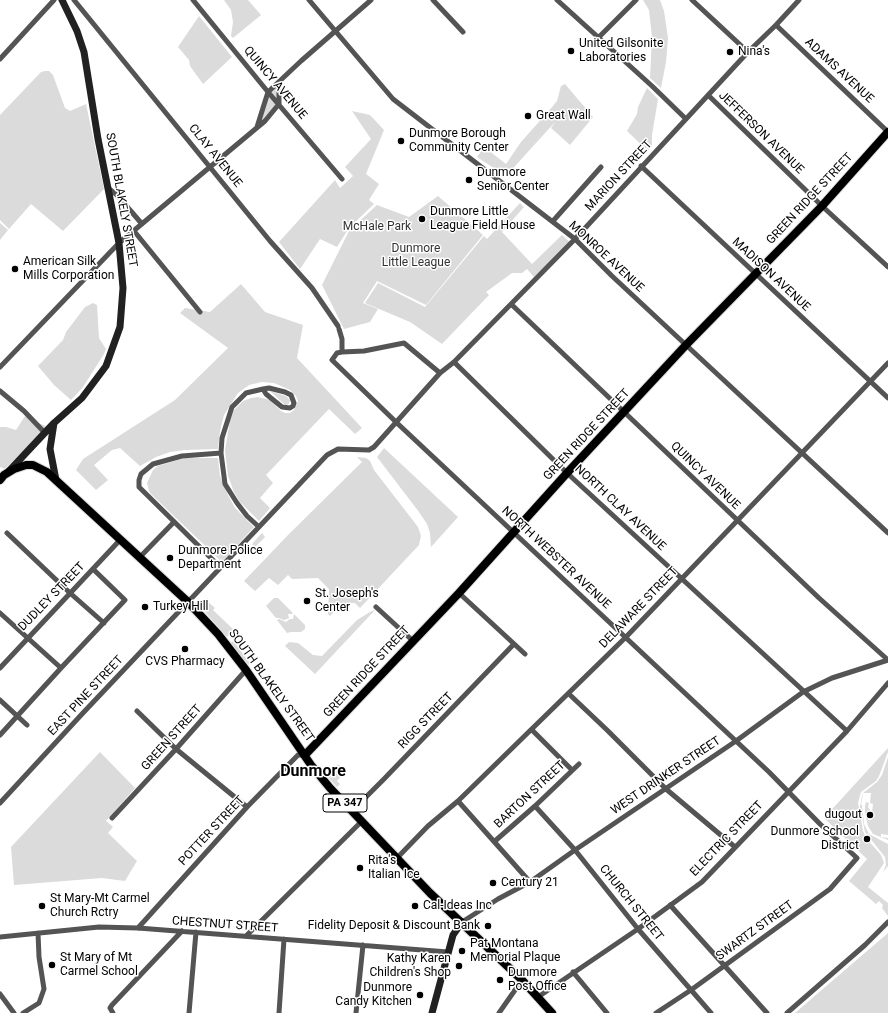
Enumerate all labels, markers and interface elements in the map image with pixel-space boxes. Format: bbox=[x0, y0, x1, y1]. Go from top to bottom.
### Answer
street label: ADAMS AVENUE bbox=[802, 35, 876, 107]
place label: United Gilsonite Laboratories bbox=[579, 37, 663, 65]
street label: QUINCY AVENUE bbox=[240, 44, 310, 122]
place label: Nina's bbox=[738, 45, 770, 59]
marker: United Gilsonite Laboratories bbox=[566, 46, 576, 56]
marker: Nina's bbox=[725, 47, 735, 57]
street label: JEFFERSON AVENUE bbox=[715, 89, 807, 177]
place label: Great Wall bbox=[536, 109, 591, 123]
marker: Great Wall bbox=[523, 111, 533, 121]
street label: CLAY AVENUE bbox=[185, 122, 245, 190]
place label: Dunmore Borough Community Center bbox=[409, 127, 509, 155]
street label: SOUTH BLAKELY STREET bbox=[102, 132, 140, 268]
marker: Dunmore Borough Community Center bbox=[396, 136, 406, 146]
street label: MARION STREET bbox=[583, 138, 655, 214]
street label: GREEN RIDGE STREET bbox=[764, 150, 856, 248]
place label: Dunmore Senior Center bbox=[477, 166, 549, 194]
marker: Dunmore Senior Center bbox=[464, 175, 474, 185]
place label: Dunmore Little League Field House bbox=[430, 205, 535, 233]
marker: Dunmore Little League Field House bbox=[417, 214, 427, 224]
street label: MONROE AVENUE bbox=[565, 218, 647, 296]
park label: McHale Park bbox=[343, 220, 411, 234]
street label: MADISON AVENUE bbox=[729, 235, 813, 315]
park label: Dunmore Little League bbox=[382, 242, 450, 270]
place label: American Silk Mills Corporation bbox=[23, 255, 114, 283]
marker: American Silk Mills Corporation bbox=[10, 264, 20, 274]
street label: GREEN RIDGE STREET bbox=[541, 386, 633, 484]
street label: QUINCY AVENUE bbox=[667, 439, 743, 513]
street label: NORTH CLAY AVENUE bbox=[571, 462, 669, 554]
street label: NORTH WEBSTER AVENUE bbox=[499, 504, 613, 612]
place label: Dunmore Police Department bbox=[178, 544, 263, 572]
marker: Dunmore Police Department bbox=[165, 553, 175, 563]
street label: DUDLEY STREET bbox=[16, 560, 88, 634]
street label: DELAWARE STREET bbox=[597, 565, 681, 651]
place label: St. Joseph's Center bbox=[315, 587, 379, 615]
marker: St. Joseph's Center bbox=[302, 596, 312, 606]
place label: Turkey Hill bbox=[153, 600, 209, 614]
marker: Turkey Hill bbox=[140, 602, 150, 612]
street label: GREEN RIDGE STREET bbox=[321, 623, 413, 721]
street label: SOUTH BLAKELY STREET bbox=[225, 627, 317, 745]
marker: CVS Pharmacy bbox=[180, 644, 190, 654]
street label: EAST PINE STREET bbox=[45, 653, 127, 739]
place label: CVS Pharmacy bbox=[145, 655, 225, 669]
street label: RIGG STREET bbox=[396, 690, 456, 752]
street label: GREEN STREET bbox=[139, 702, 205, 774]
street label: WEST DRINKER STREET bbox=[608, 734, 724, 818]
street label: BARTON STREET bbox=[492, 758, 568, 832]
district label: Dunmore bbox=[280, 762, 346, 782]
street label: POTTER STREET bbox=[176, 793, 248, 869]
road number: PA 347 bbox=[323, 794, 367, 812]
street label: ELECTRIC STREET bbox=[687, 798, 767, 880]
place label: dugout bbox=[824, 808, 862, 822]
marker: dugout bbox=[865, 810, 875, 820]
place label: Dunmore School District bbox=[771, 825, 859, 853]
marker: Dunmore School District bbox=[862, 834, 872, 844]
place label: Rita's Italian Ice bbox=[368, 854, 420, 882]
street label: CHURCH STREET bbox=[596, 862, 666, 944]
marker: Rita's Italian Ice bbox=[355, 863, 365, 873]
place label: Century 21 bbox=[501, 876, 559, 890]
marker: Century 21 bbox=[488, 878, 498, 888]
place label: St Mary-Mt Carmel Church Rctry bbox=[50, 892, 150, 920]
street label: SWARTZ STREET bbox=[713, 898, 797, 964]
place label: Cal-Ideas Inc bbox=[423, 899, 492, 913]
marker: St Mary-Mt Carmel Church Rctry bbox=[37, 901, 47, 911]
marker: Cal-Ideas Inc bbox=[410, 901, 420, 911]
street label: CHESTNUT STREET bbox=[171, 914, 279, 936]
place label: Fidelity Deposit & Discount Bank bbox=[308, 919, 480, 933]
marker: Fidelity Deposit & Discount Bank bbox=[483, 921, 493, 931]
place label: Pat Montana Memorial Plaque bbox=[470, 937, 560, 965]
marker: Pat Montana Memorial Plaque bbox=[457, 946, 467, 956]
place label: St Mary of Mt Carmel School bbox=[60, 951, 138, 979]
place label: Kathy Karen Children's Shop bbox=[370, 952, 451, 980]
marker: St Mary of Mt Carmel School bbox=[47, 960, 57, 970]
marker: Kathy Karen Children's Shop bbox=[454, 961, 464, 971]
place label: Dunmore Post Office bbox=[508, 966, 567, 994]
marker: Dunmore Post Office bbox=[495, 975, 505, 985]
place label: Dunmore Candy Kitchen bbox=[335, 981, 412, 1009]
marker: Dunmore Candy Kitchen bbox=[415, 990, 425, 1000]

